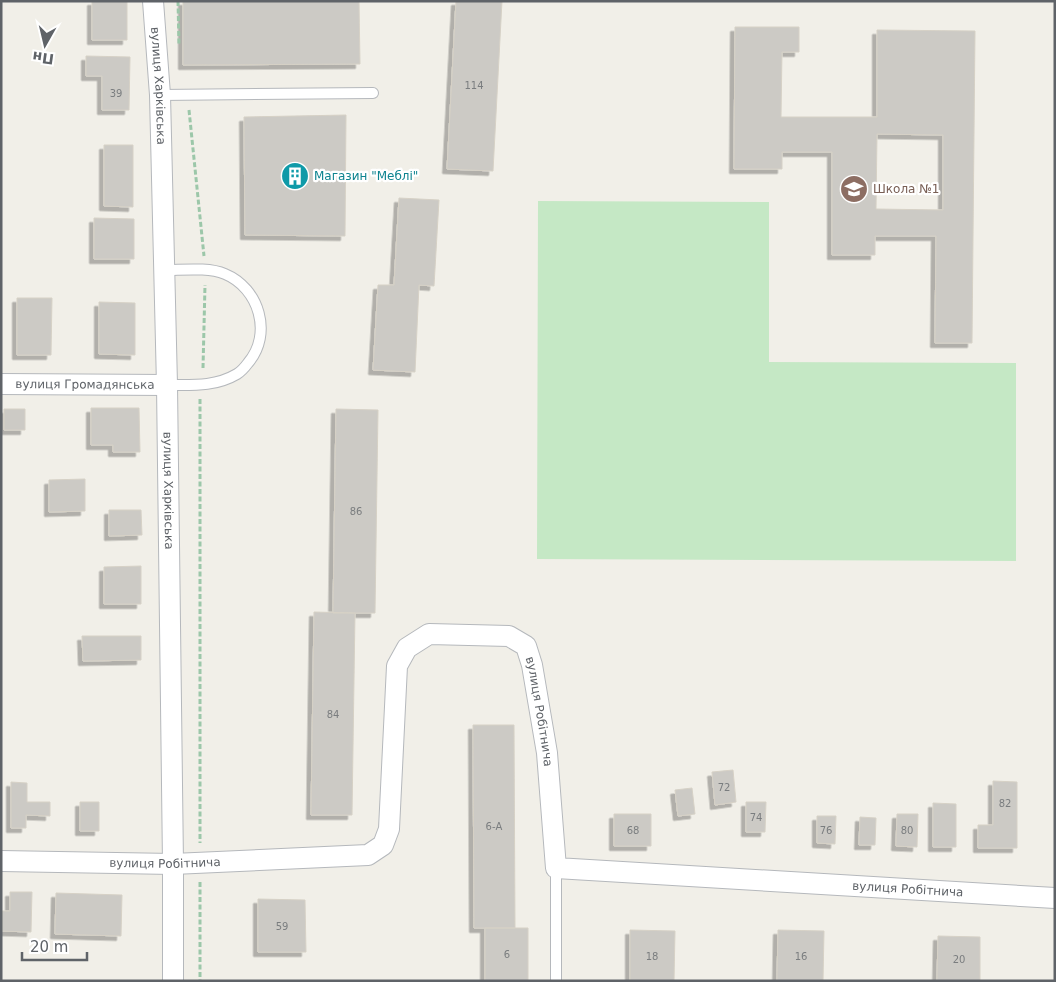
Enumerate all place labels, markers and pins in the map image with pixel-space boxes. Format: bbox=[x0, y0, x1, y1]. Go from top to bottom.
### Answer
building icon: Магазин "Меблі" bbox=[280, 161, 310, 191]
place label: Магазин "Меблі" bbox=[314, 169, 418, 183]
school or university icon: Школа №1 bbox=[839, 174, 869, 204]
place label: Школа №1 bbox=[873, 182, 939, 196]

